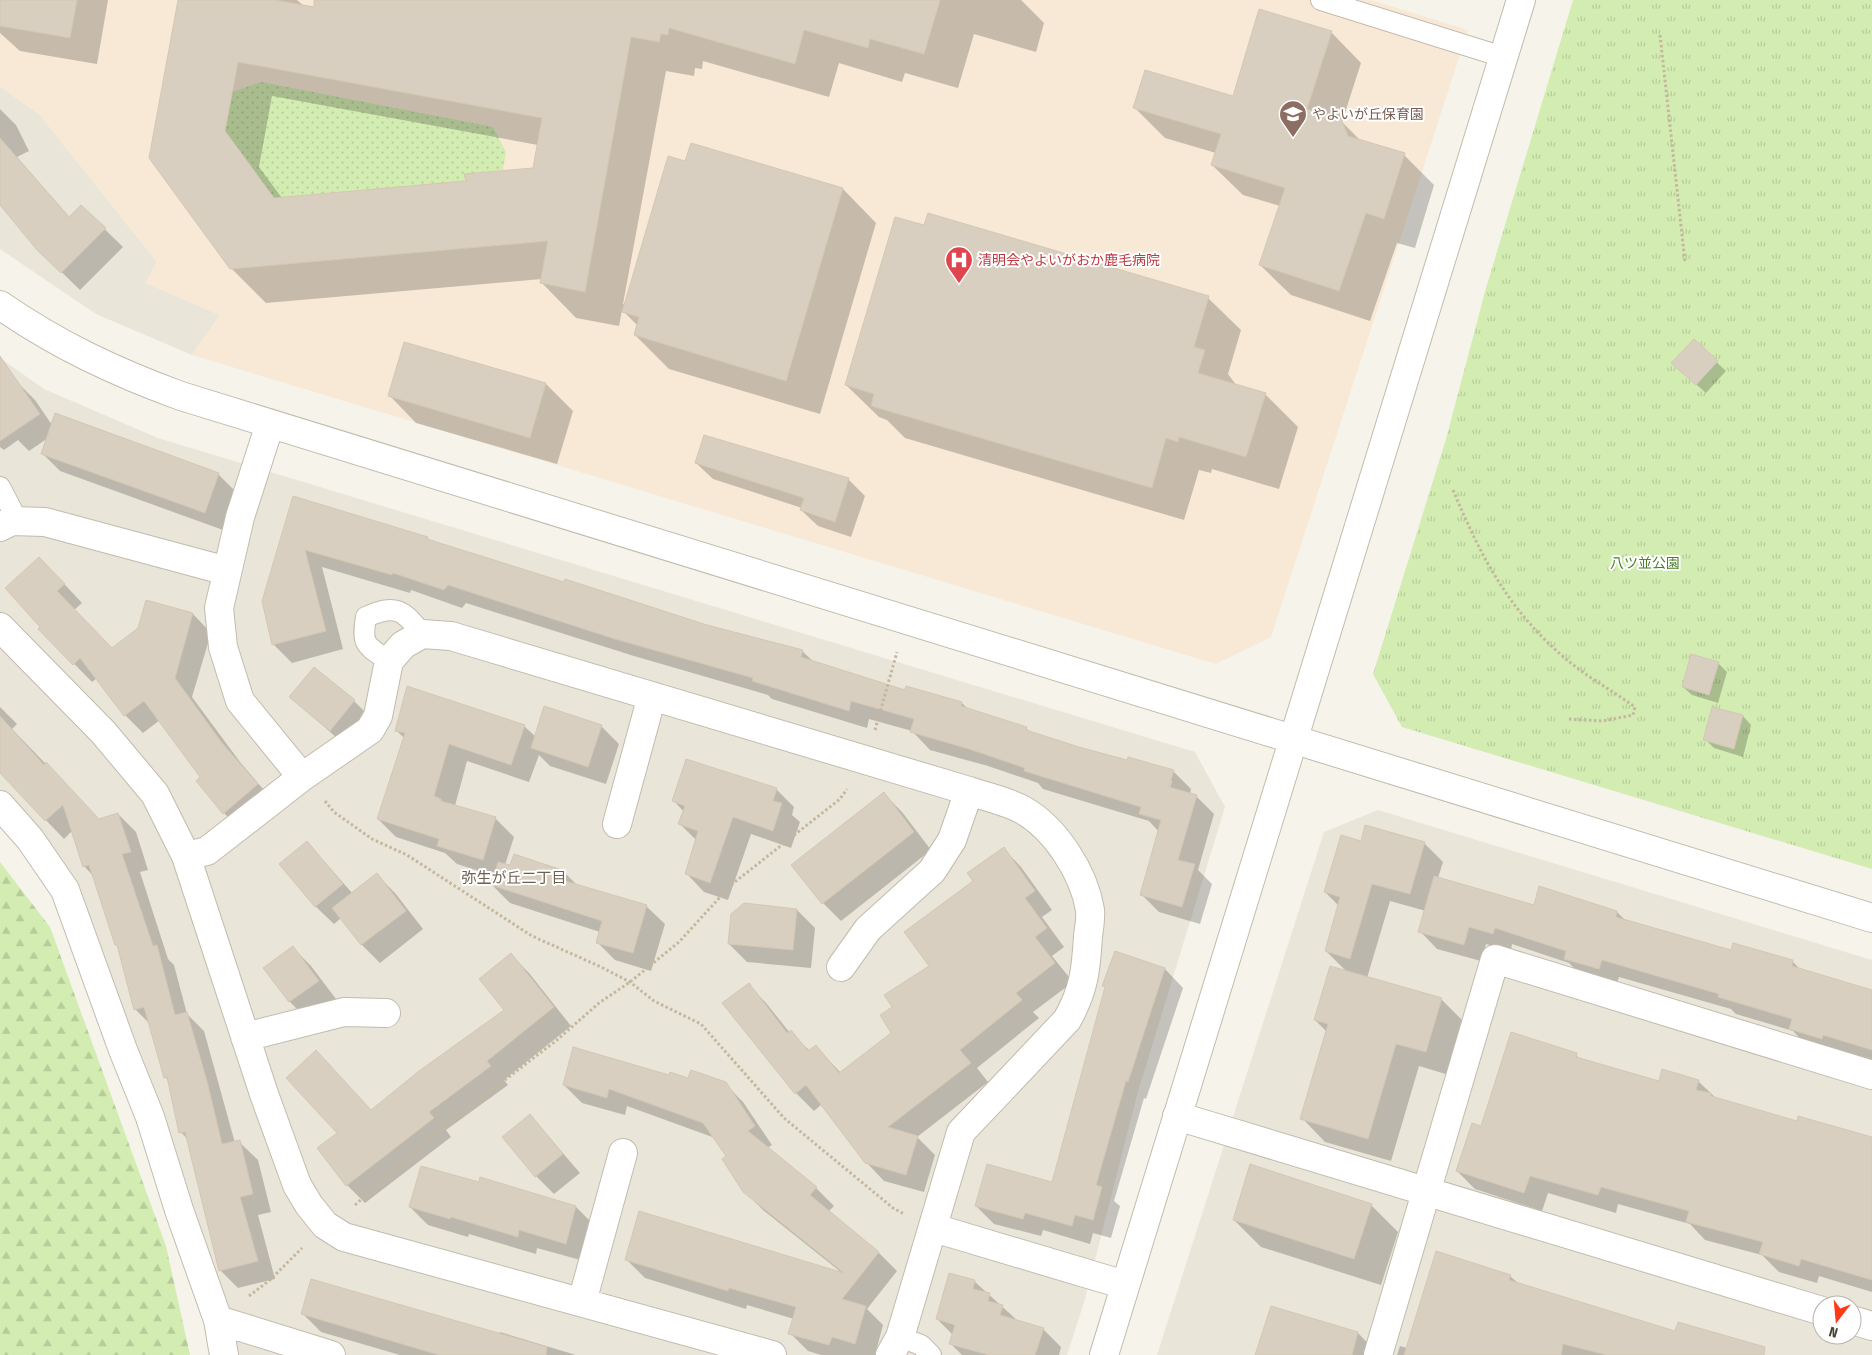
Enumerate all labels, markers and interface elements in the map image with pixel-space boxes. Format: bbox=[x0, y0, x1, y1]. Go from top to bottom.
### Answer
school or university icon: やよいが丘保育園 bbox=[1278, 99, 1308, 138]
place label: やよいが丘保育園 bbox=[1312, 106, 1424, 123]
hospital icon: 清明会やよいがおか鹿毛病院 bbox=[944, 245, 974, 284]
place label: 清明会やよいがおか鹿毛病院 bbox=[978, 252, 1160, 269]
park label: 八ツ並公園 bbox=[1610, 555, 1680, 572]
district label: 弥生が丘二丁目 bbox=[461, 869, 567, 887]
north arrow bbox=[1812, 1295, 1862, 1345]
text: N bbox=[1827, 1323, 1840, 1341]

